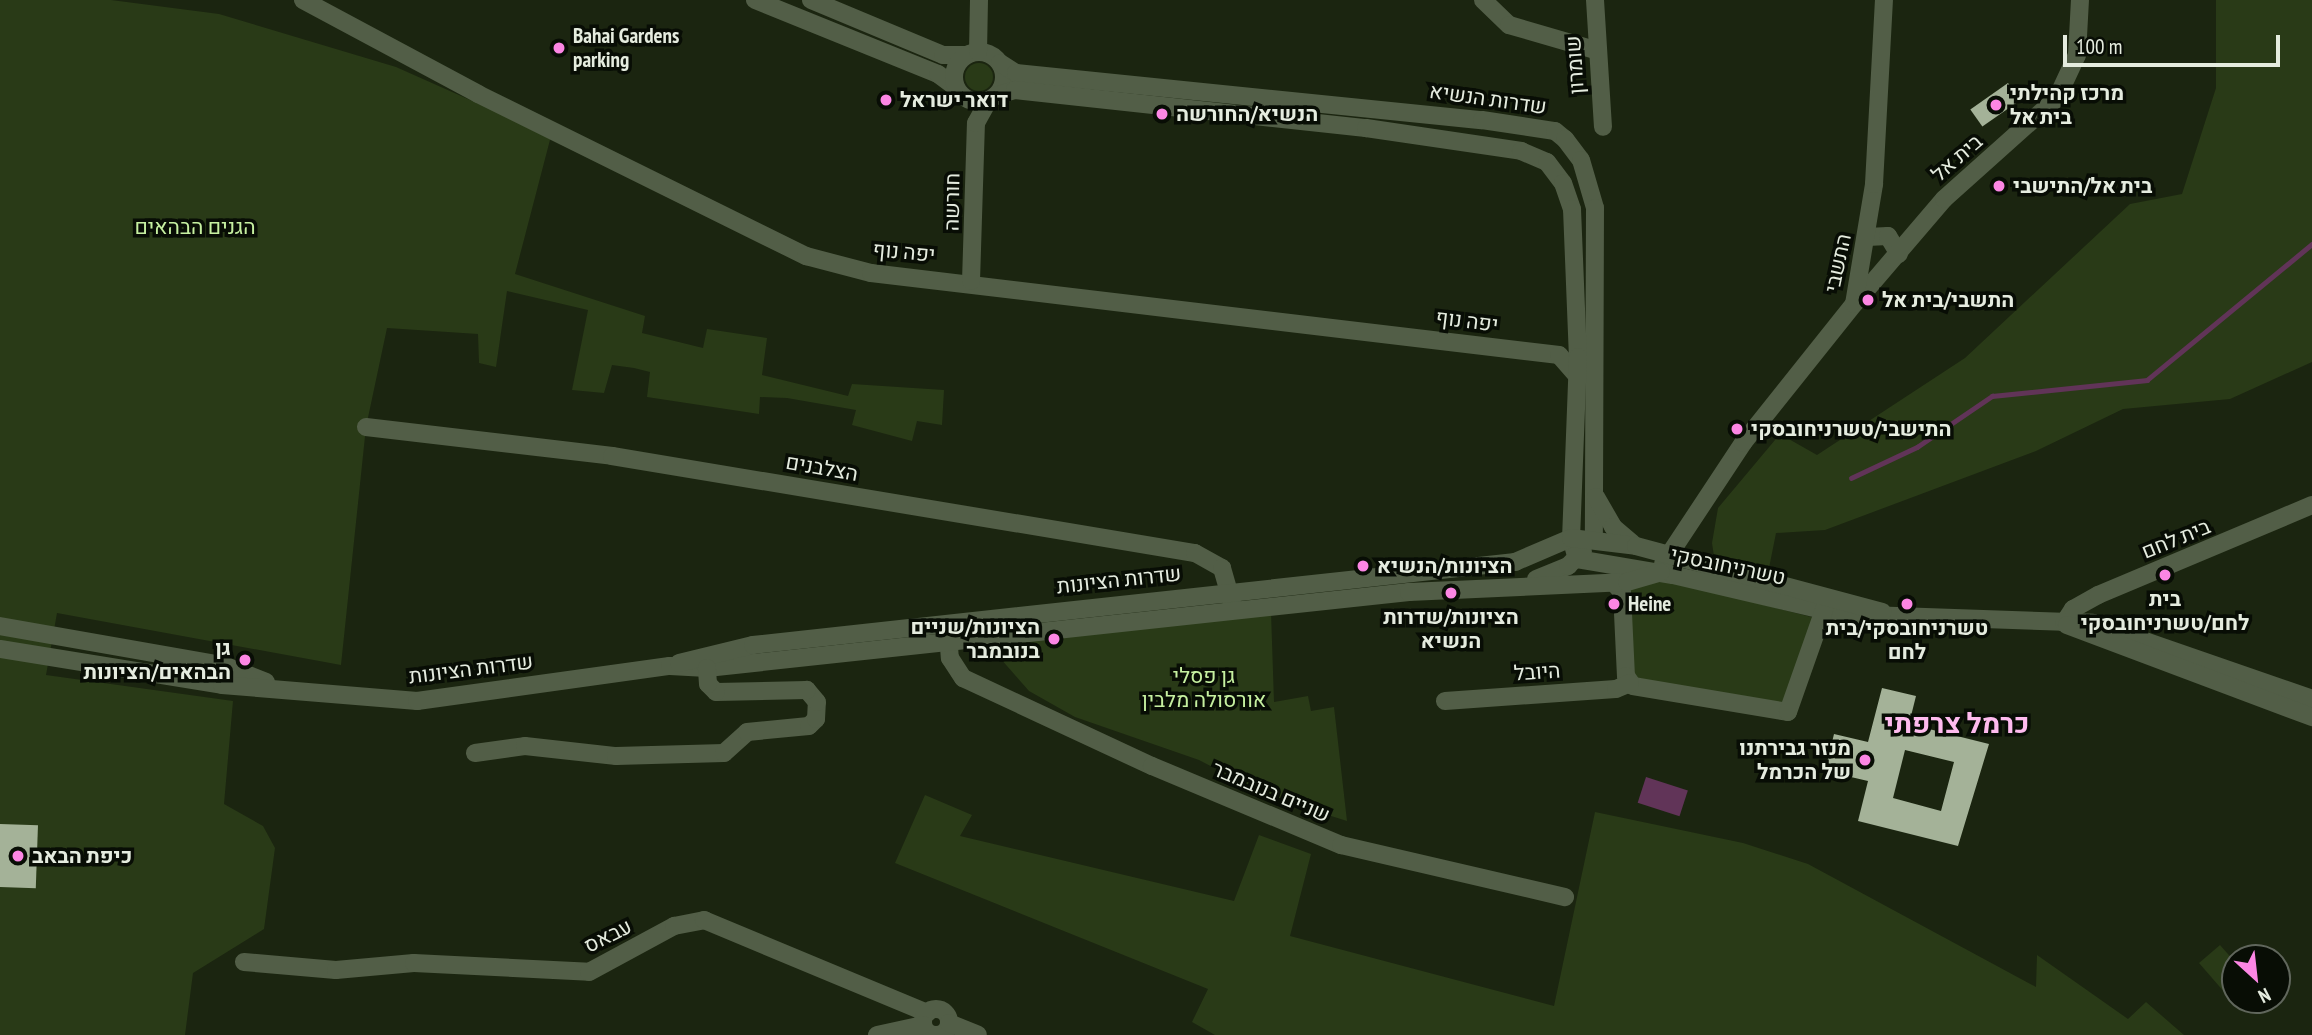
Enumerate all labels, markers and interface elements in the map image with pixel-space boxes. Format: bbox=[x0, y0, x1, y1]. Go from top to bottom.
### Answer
scale bar bbox=[2067, 21, 2284, 65]
place label: Bahai Gardens parking bbox=[573, 23, 680, 73]
text: 100 m bbox=[2076, 33, 2122, 60]
street label: שומרון bbox=[1560, 35, 1590, 95]
marker: Bahai Gardens parking bbox=[551, 40, 567, 56]
street label: שדרות הנשיא bbox=[1428, 78, 1548, 120]
place label: מרכז קהילתי בית אל bbox=[2010, 80, 2124, 130]
place label: דואר ישראל bbox=[900, 87, 1008, 113]
marker: דואר ישראל bbox=[878, 92, 894, 108]
marker: מרכז קהילתי בית אל bbox=[1988, 97, 2004, 113]
place label: הנשיא/החורשה bbox=[1176, 101, 1318, 127]
marker: הנשיא/החורשה bbox=[1154, 106, 1170, 122]
street label: בית אל bbox=[1926, 129, 1988, 187]
street label: חורשה bbox=[939, 173, 965, 231]
place label: בית אל/התישבי bbox=[2013, 173, 2152, 199]
marker: בית אל/התישבי bbox=[1991, 178, 2007, 194]
park label: הגנים הבהאים bbox=[134, 214, 256, 240]
street label: התשבי bbox=[1819, 231, 1857, 295]
street label: יפה נוף bbox=[872, 237, 936, 267]
place label: התשבי/בית אל bbox=[1882, 287, 2014, 313]
marker: התשבי/בית אל bbox=[1860, 292, 1876, 308]
street label: יפה נוף bbox=[1434, 305, 1500, 337]
place label: התישבי/טשרניחובסקי bbox=[1751, 416, 1952, 442]
marker: התישבי/טשרניחובסקי bbox=[1729, 421, 1745, 437]
street label: הצלבנים bbox=[784, 449, 860, 487]
street label: בית לחם bbox=[2138, 514, 2214, 564]
street label: טשרניחובסקי bbox=[1668, 542, 1788, 590]
place label: הציונות/הנשיא bbox=[1377, 553, 1513, 579]
marker: הציונות/הנשיא bbox=[1355, 558, 1371, 574]
street label: שדרות הציונות bbox=[1056, 561, 1182, 599]
marker: בית לחם/טשרניחובסקי bbox=[2157, 567, 2173, 583]
marker: הציונות/שדרות הנשיא bbox=[1443, 585, 1459, 601]
place label: בית לחם/טשרניחובסקי bbox=[2081, 586, 2249, 636]
place label: Heine bbox=[1628, 591, 1671, 617]
marker: Heine bbox=[1606, 596, 1622, 612]
marker: טשרניחובסקי/בית לחם bbox=[1899, 596, 1915, 612]
place label: הציונות/שדרות הנשיא bbox=[1383, 604, 1519, 654]
place label: הציונות/שניים בנובמבר bbox=[911, 614, 1040, 664]
place label: טשרניחובסקי/בית לחם bbox=[1826, 615, 1988, 665]
marker: הציונות/שניים בנובמבר bbox=[1046, 631, 1062, 647]
place label: גן הבהאים/הציונות bbox=[84, 635, 231, 685]
street label: שדרות הציונות bbox=[407, 649, 535, 689]
marker: גן הבהאים/הציונות bbox=[237, 652, 253, 668]
street label: היובל bbox=[1513, 658, 1561, 686]
park label: גן פסלי אורסולה מלבין bbox=[1142, 663, 1266, 713]
district label: כרמל צרפתי bbox=[1884, 706, 2030, 740]
place label: מנזר גבירתנו של הכרמל bbox=[1739, 735, 1851, 785]
marker: מנזר גבירתנו של הכרמל bbox=[1857, 752, 1873, 768]
street label: שניים בנובמבר bbox=[1208, 756, 1334, 828]
place label: כיפת הבאב bbox=[32, 843, 132, 869]
marker: כיפת הבאב bbox=[10, 848, 26, 864]
street label: עבאס bbox=[580, 914, 636, 958]
north arrow bbox=[2221, 944, 2291, 1014]
text: N bbox=[2255, 983, 2275, 1009]

